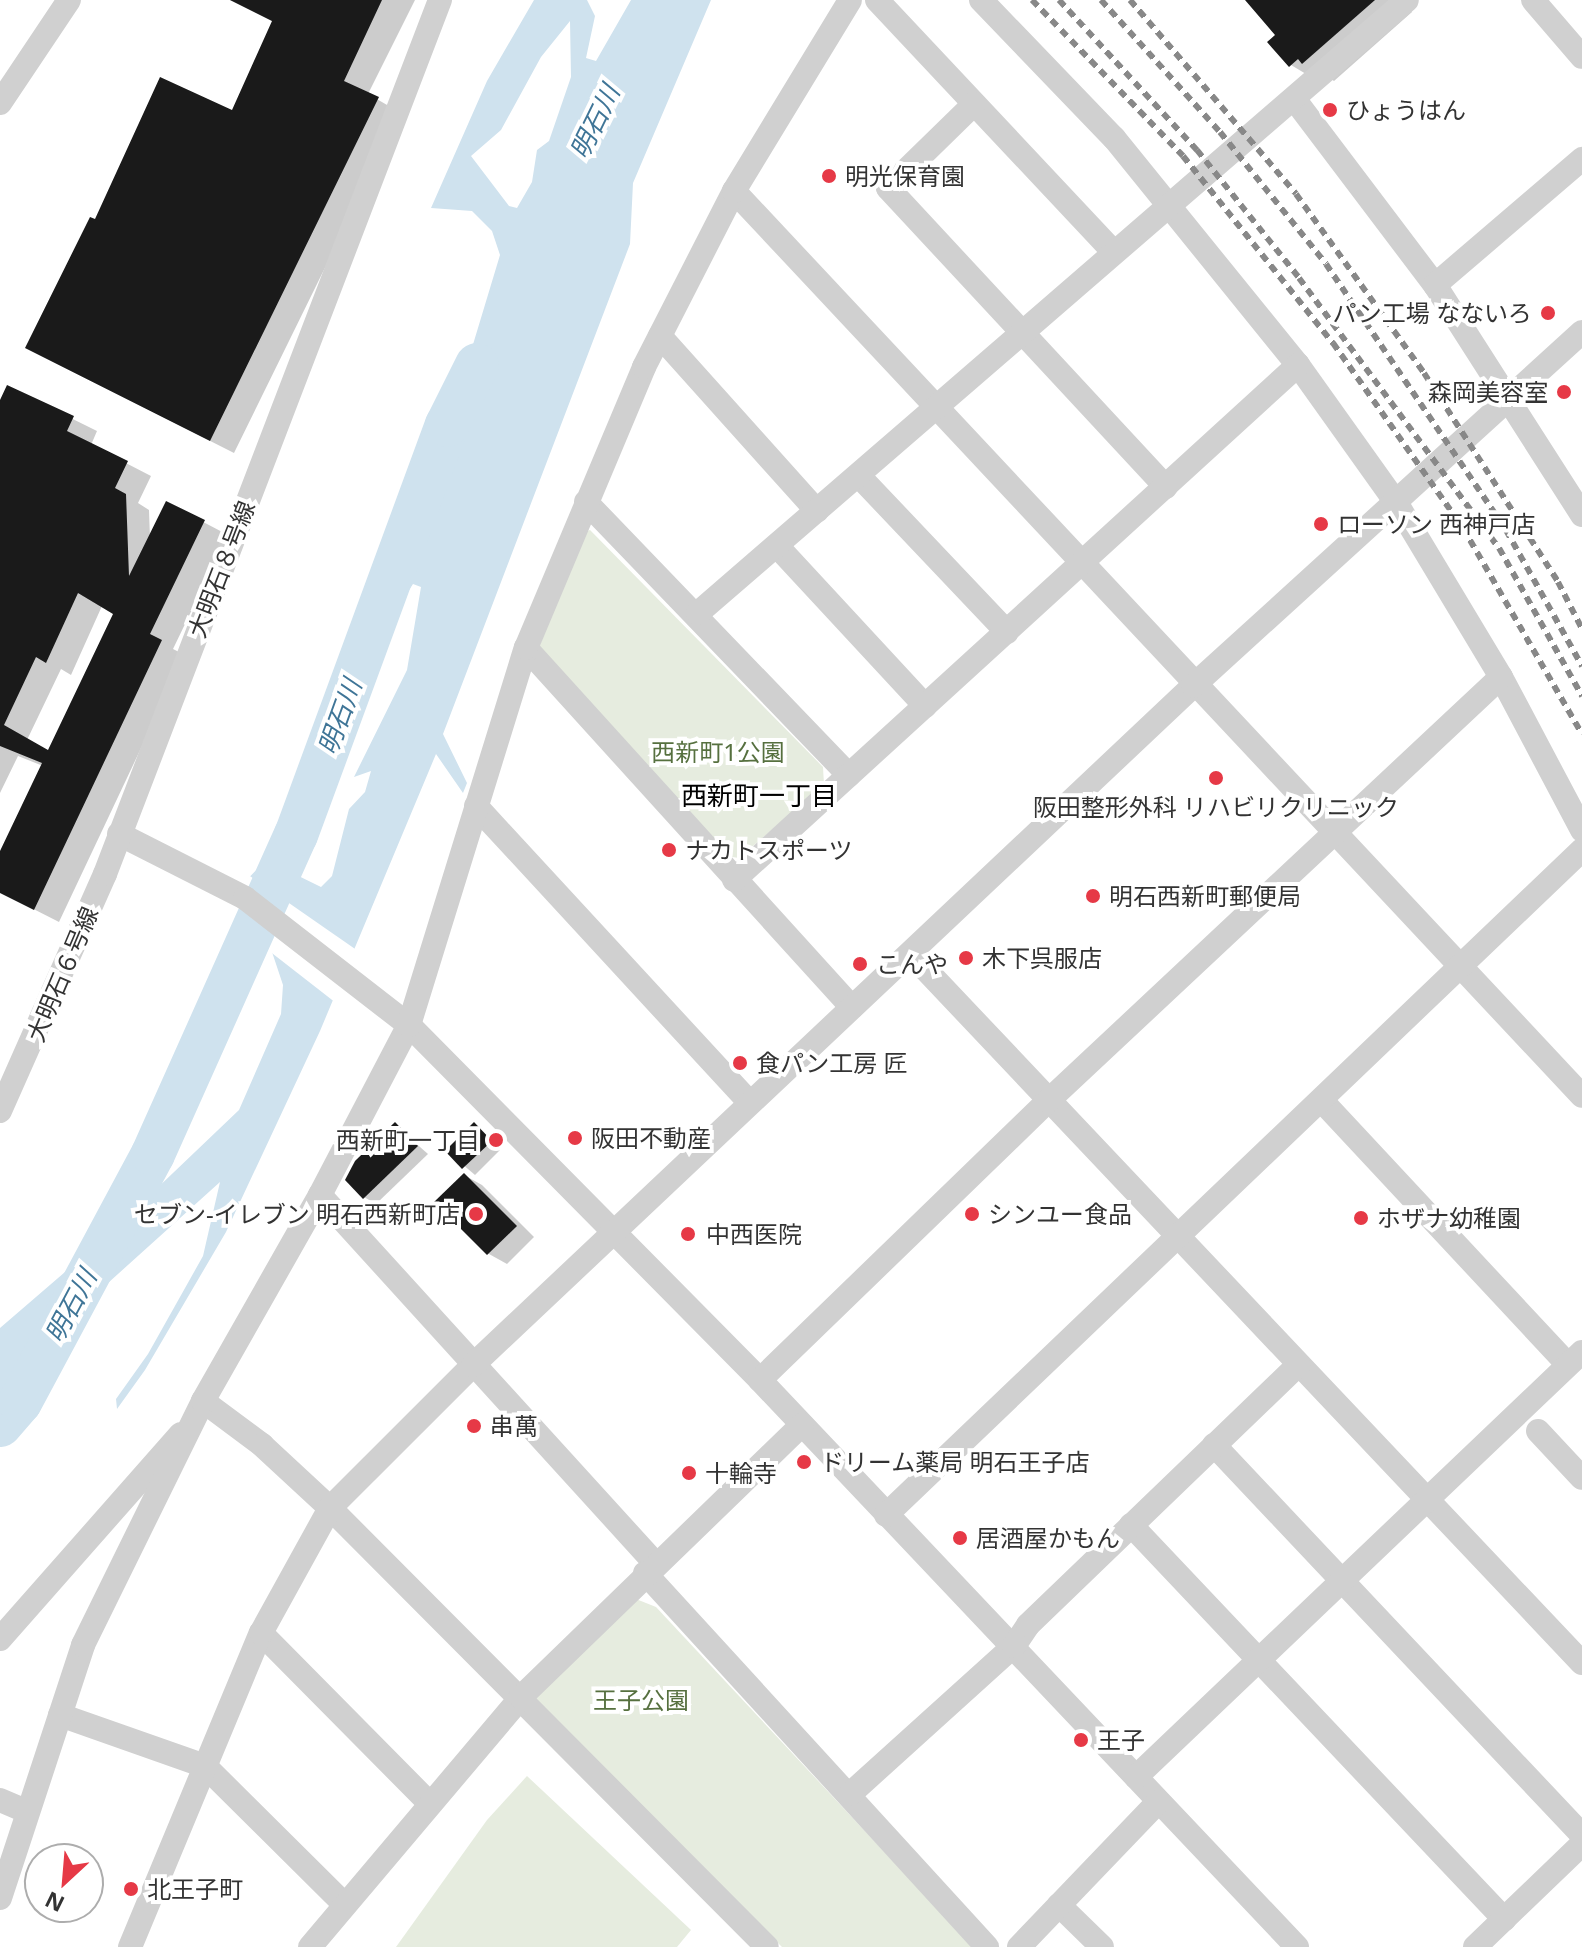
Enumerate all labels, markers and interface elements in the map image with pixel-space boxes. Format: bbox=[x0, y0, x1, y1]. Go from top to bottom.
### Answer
water label: 明石川 bbox=[564, 80, 626, 164]
place label: ひょうはん bbox=[1346, 96, 1466, 124]
marker: ひょうはん bbox=[1321, 101, 1339, 119]
place label: 明光保育園 bbox=[845, 162, 965, 190]
marker: 明光保育園 bbox=[820, 167, 838, 185]
place label: パン工場 なないろ bbox=[1334, 299, 1532, 327]
marker: パン工場 なないろ bbox=[1539, 304, 1557, 322]
place label: 森岡美容室 bbox=[1428, 378, 1548, 406]
marker: 森岡美容室 bbox=[1555, 383, 1573, 401]
street label: 大明石８号線 bbox=[182, 497, 260, 641]
place label: ローソン 西神戸店 bbox=[1337, 510, 1535, 538]
marker: ローソン 西神戸店 bbox=[1312, 515, 1330, 533]
water label: 明石川 bbox=[312, 675, 368, 759]
park label: 西新町1公園 bbox=[651, 738, 785, 766]
marker: 阪田整形外科 リハビリクリニック bbox=[1205, 767, 1227, 789]
district label: 西新町一丁目 bbox=[681, 780, 837, 812]
place label: 阪田整形外科 リハビリクリニック bbox=[1033, 793, 1399, 821]
place label: ナカトスポーツ bbox=[685, 836, 853, 864]
marker: ナカトスポーツ bbox=[660, 841, 678, 859]
place label: 明石西新町郵便局 bbox=[1109, 882, 1301, 910]
marker: 明石西新町郵便局 bbox=[1084, 887, 1102, 905]
street label: 大明石６号線 bbox=[21, 902, 103, 1046]
place label: 木下呉服店 bbox=[982, 944, 1102, 972]
marker: 木下呉服店 bbox=[957, 949, 975, 967]
place label: こんや bbox=[876, 950, 948, 978]
marker: こんや bbox=[851, 955, 869, 973]
place label: 食パン工房 匠 bbox=[756, 1049, 906, 1077]
marker: 食パン工房 匠 bbox=[731, 1054, 749, 1072]
place label: 阪田不動産 bbox=[591, 1124, 711, 1152]
place label: 西新町一丁目 bbox=[336, 1126, 480, 1154]
marker: 阪田不動産 bbox=[566, 1129, 584, 1147]
marker: 西新町一丁目 bbox=[487, 1131, 505, 1149]
place label: セブン-イレブン 明石西新町店 bbox=[134, 1200, 460, 1228]
place label: シンユー食品 bbox=[988, 1200, 1132, 1228]
place label: ホザナ幼稚園 bbox=[1377, 1204, 1521, 1232]
marker: セブン-イレブン 明石西新町店 bbox=[467, 1205, 485, 1223]
marker: シンユー食品 bbox=[963, 1205, 981, 1223]
marker: ホザナ幼稚園 bbox=[1352, 1209, 1370, 1227]
place label: 中西医院 bbox=[706, 1220, 802, 1248]
marker: 中西医院 bbox=[677, 1223, 699, 1245]
water label: 明石川 bbox=[39, 1264, 103, 1348]
place label: 串萬 bbox=[490, 1412, 538, 1440]
marker: 串萬 bbox=[465, 1417, 483, 1435]
place label: ドリーム薬局 明石王子店 bbox=[820, 1448, 1090, 1476]
marker: ドリーム薬局 明石王子店 bbox=[795, 1453, 813, 1471]
place label: 十輪寺 bbox=[705, 1459, 777, 1487]
marker: 十輪寺 bbox=[680, 1464, 698, 1482]
place label: 居酒屋かもん bbox=[976, 1524, 1120, 1552]
marker: 居酒屋かもん bbox=[951, 1529, 969, 1547]
park label: 王子公園 bbox=[593, 1686, 689, 1714]
place label: 王子 bbox=[1097, 1726, 1145, 1754]
marker: 王子 bbox=[1072, 1731, 1090, 1749]
north arrow bbox=[24, 1843, 104, 1923]
place label: 北王子町 bbox=[147, 1875, 243, 1903]
marker: 北王子町 bbox=[122, 1880, 140, 1898]
text: N bbox=[40, 1885, 69, 1920]

